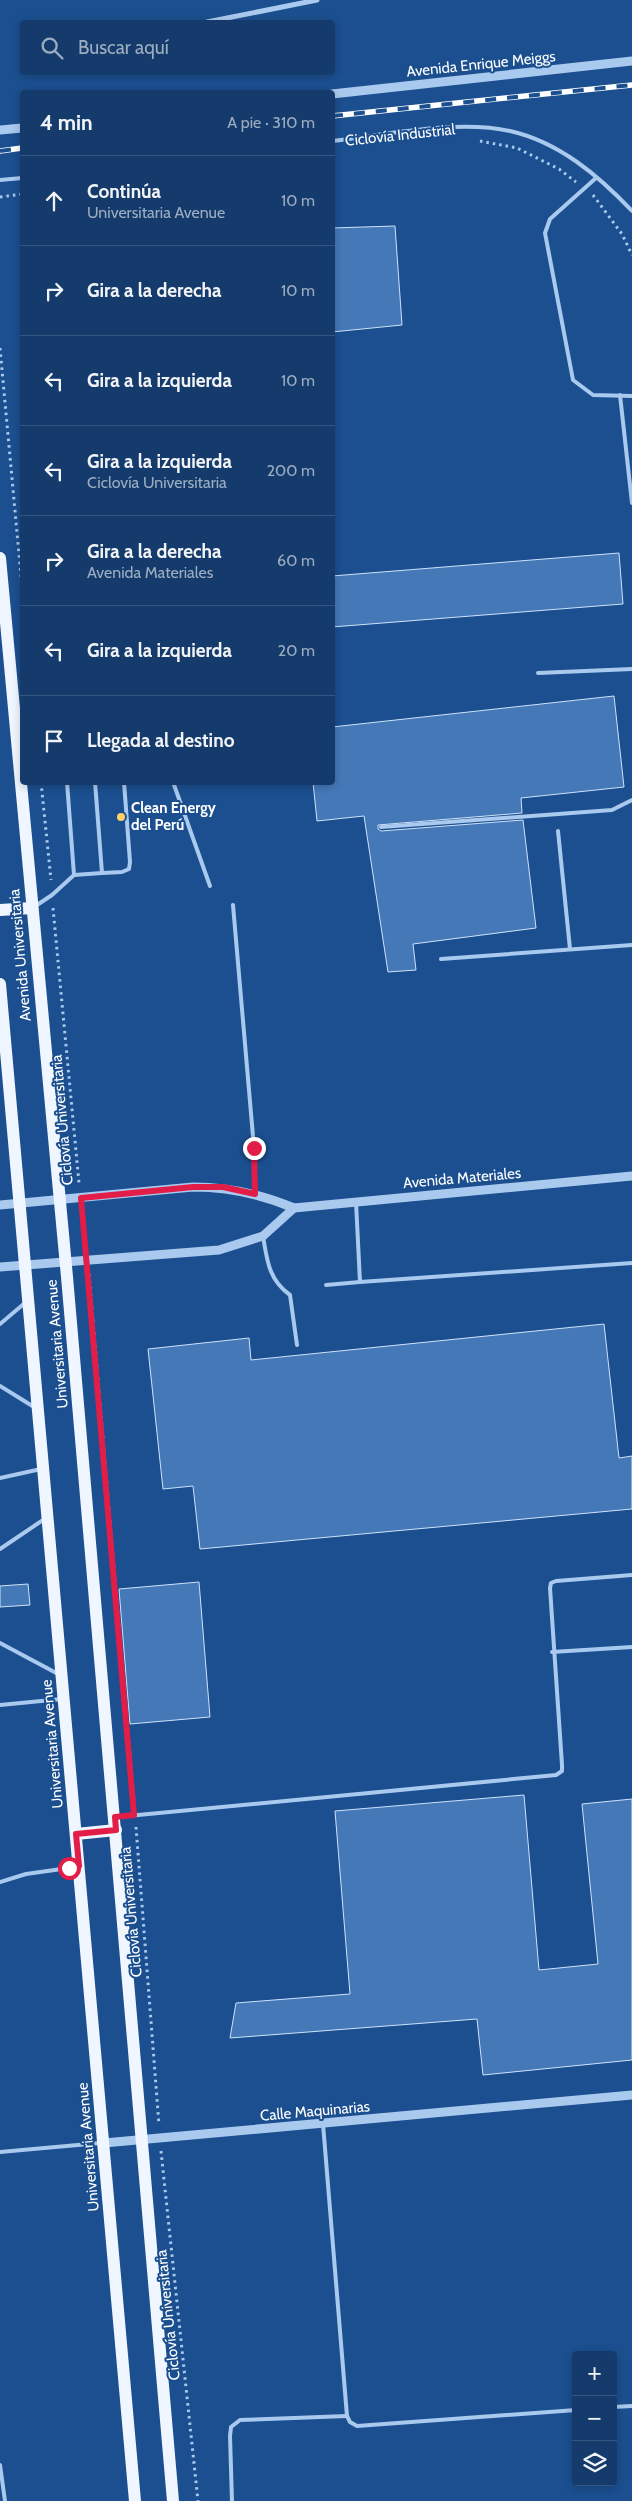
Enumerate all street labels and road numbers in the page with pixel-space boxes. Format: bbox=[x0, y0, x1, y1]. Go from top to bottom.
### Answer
street label: Avenida Enrique Meiggs bbox=[406, 47, 556, 81]
street label: Ciclovía Industrial bbox=[344, 120, 456, 150]
street label: Avenida Universitaria bbox=[5, 887, 35, 1022]
street label: Ciclovía Universitaria bbox=[47, 1053, 77, 1186]
street label: Avenida Materiales bbox=[402, 1164, 522, 1192]
street label: Universitaria Avenue bbox=[42, 1278, 72, 1409]
street label: Universitaria Avenue bbox=[37, 1678, 67, 1809]
street label: Ciclovía Universitaria bbox=[116, 1845, 146, 1978]
street label: Universitaria Avenue bbox=[73, 2081, 103, 2212]
street label: Calle Maquinarias bbox=[259, 2097, 371, 2125]
street label: Ciclovía Universitaria bbox=[152, 2248, 184, 2381]

